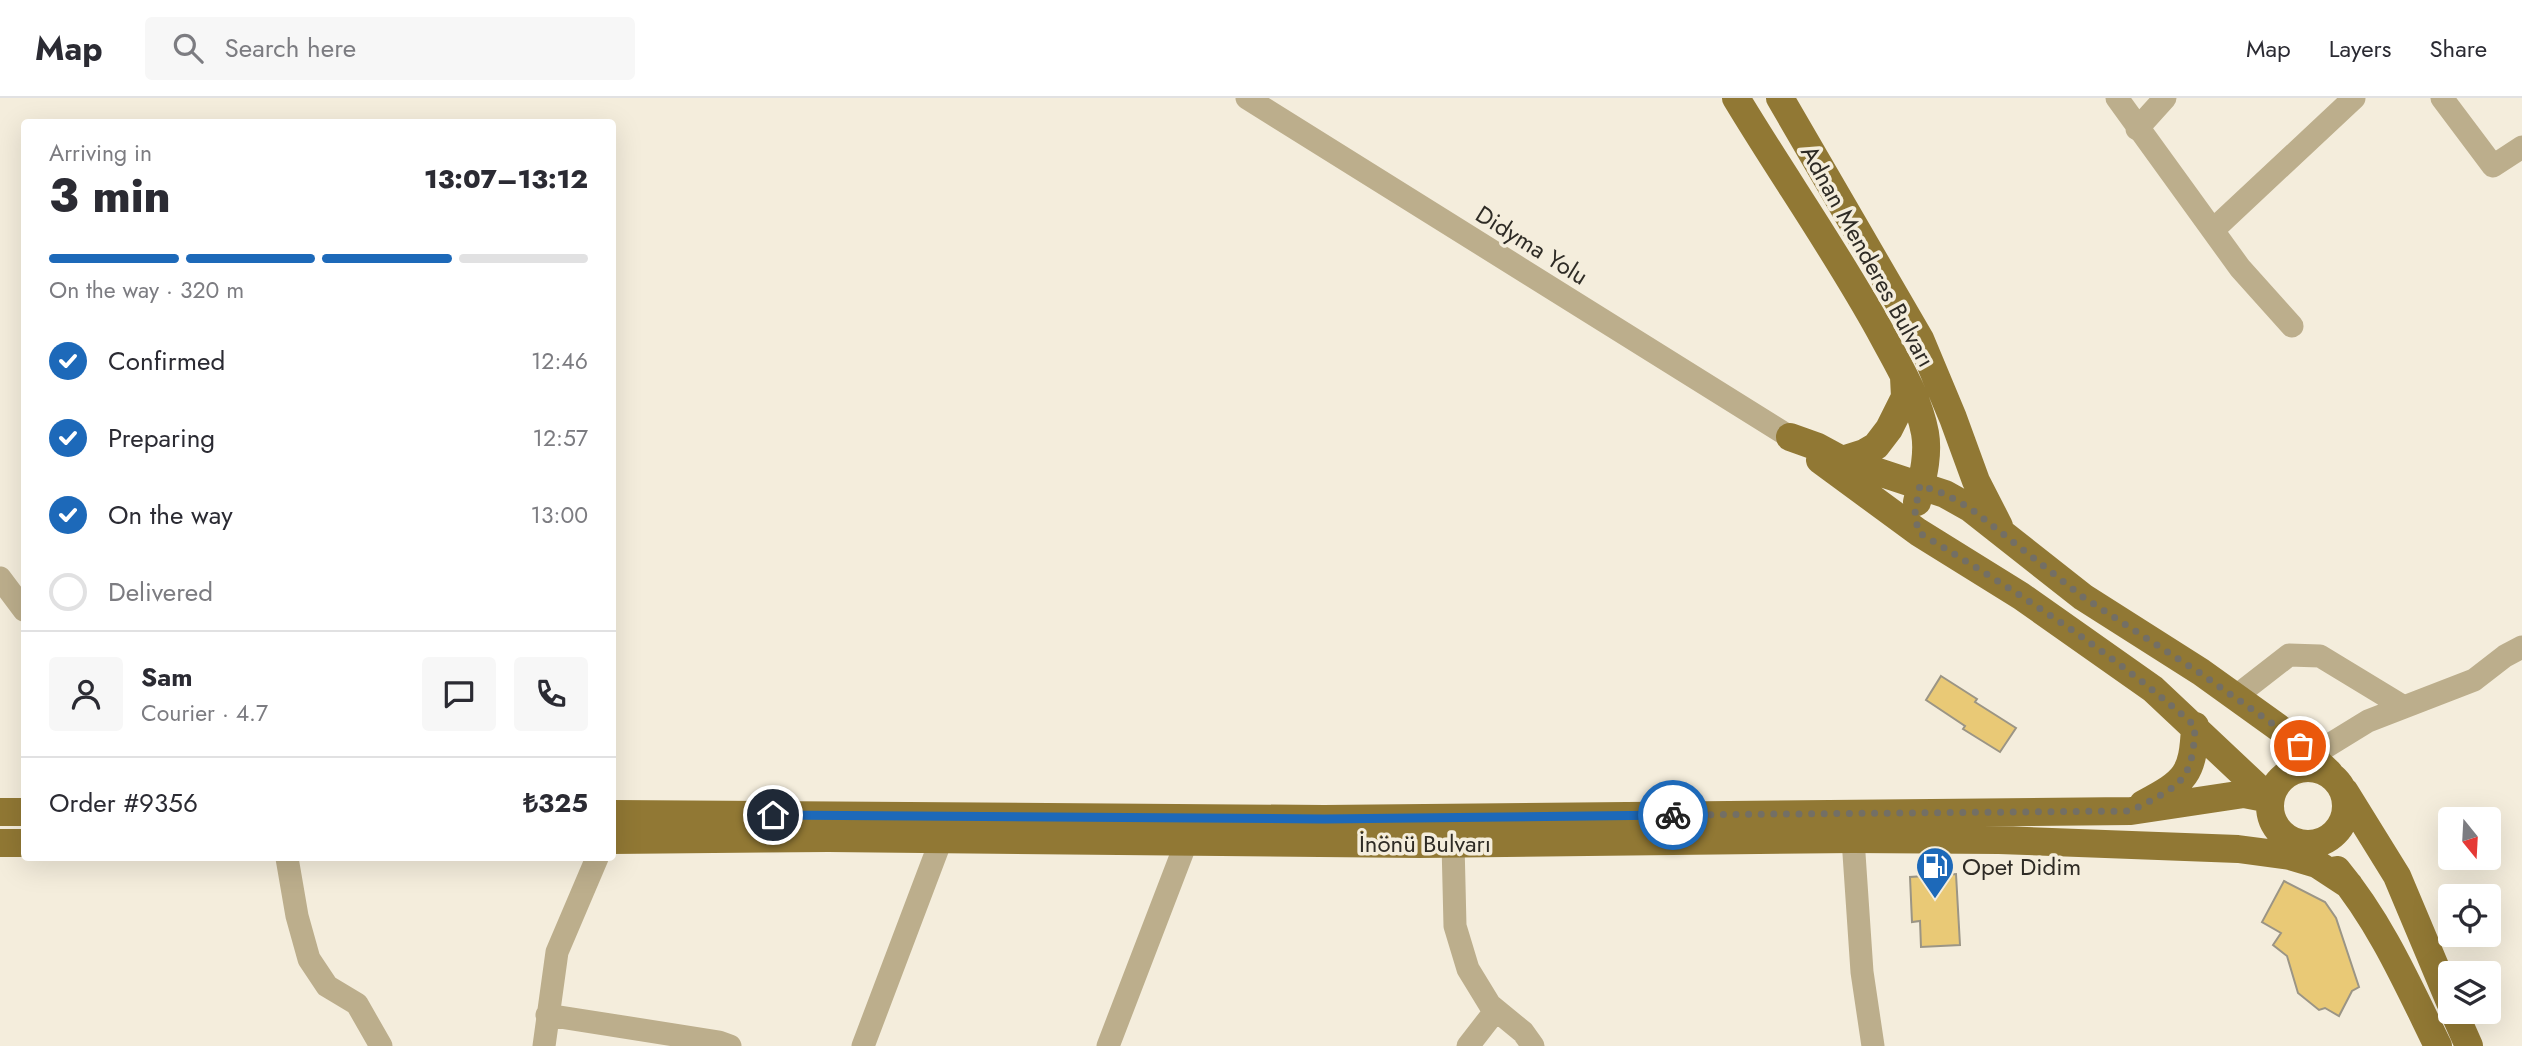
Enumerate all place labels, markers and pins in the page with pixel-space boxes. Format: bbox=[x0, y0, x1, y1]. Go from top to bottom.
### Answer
pin bbox=[2270, 716, 2330, 776]
pin bbox=[743, 785, 803, 845]
fuel station icon: Opet Didim bbox=[1914, 845, 1956, 900]
place label: Opet Didim bbox=[1962, 849, 2081, 884]

